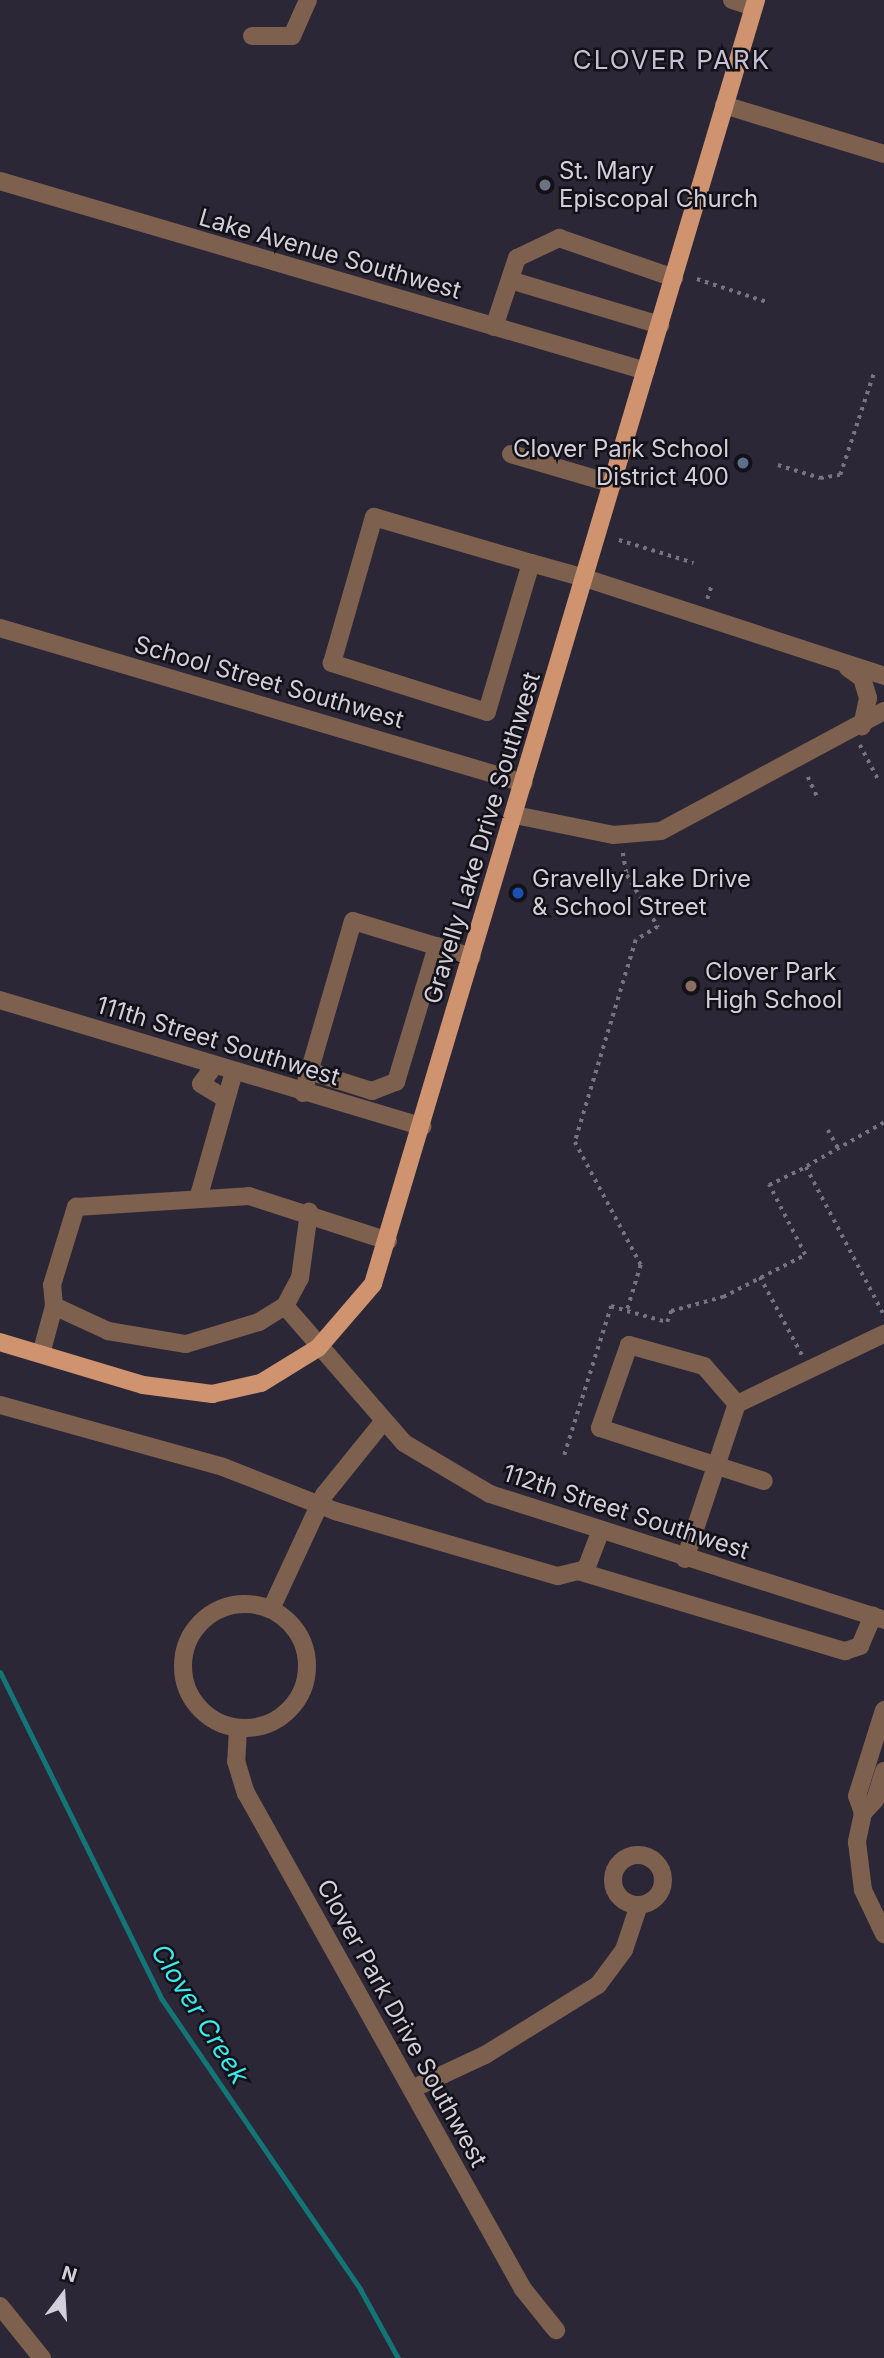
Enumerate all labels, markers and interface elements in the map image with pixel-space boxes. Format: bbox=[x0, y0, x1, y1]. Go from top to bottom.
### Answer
district label: CLOVER PARK bbox=[574, 44, 770, 76]
place label: St. Mary Episcopal Church bbox=[559, 157, 758, 213]
marker: St. Mary Episcopal Church bbox=[537, 177, 553, 193]
street label: Lake Avenue Southwest bbox=[196, 203, 464, 305]
place label: Clover Park School District 400 bbox=[513, 435, 729, 491]
marker: Clover Park School District 400 bbox=[735, 455, 751, 471]
street label: School Street Southwest bbox=[131, 630, 407, 734]
street label: Gravelly Lake Drive Southwest bbox=[418, 669, 546, 1007]
place label: Gravelly Lake Drive & School Street bbox=[532, 865, 751, 921]
marker: Gravelly Lake Drive & School Street bbox=[510, 885, 526, 901]
place label: Clover Park High School bbox=[705, 958, 842, 1014]
marker: Clover Park High School bbox=[683, 978, 699, 994]
street label: 111th Street Southwest bbox=[93, 990, 343, 1092]
street label: 112th Street Southwest bbox=[499, 1459, 753, 1565]
street label: Clover Park Drive Southwest bbox=[311, 1874, 493, 2172]
water label: Clover Creek bbox=[145, 1938, 255, 2090]
north arrow bbox=[28, 2260, 98, 2330]
text: N bbox=[59, 2261, 80, 2288]

